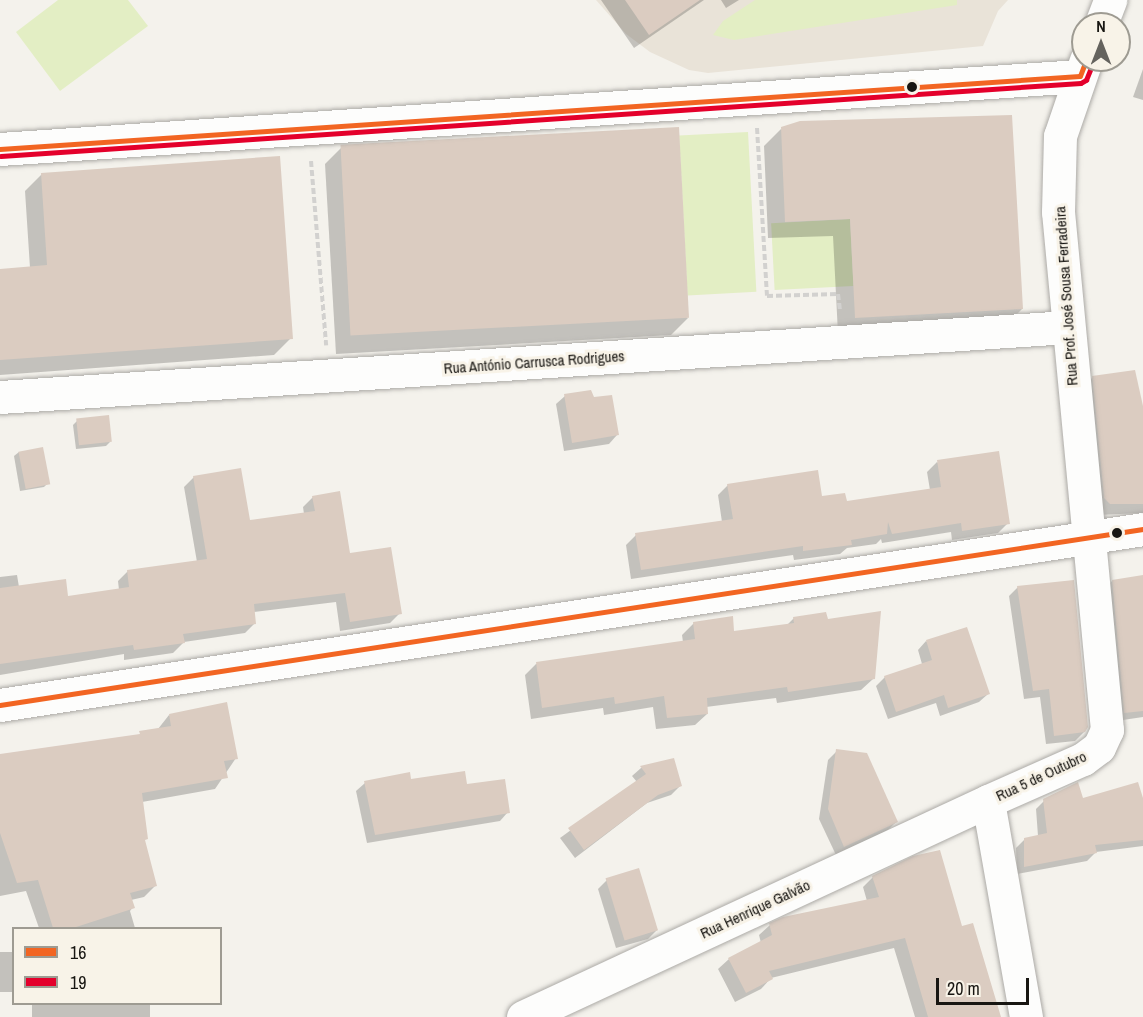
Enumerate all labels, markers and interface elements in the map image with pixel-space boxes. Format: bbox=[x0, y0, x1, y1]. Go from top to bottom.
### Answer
north arrow bbox=[1071, 12, 1131, 72]
text: N bbox=[1096, 15, 1106, 37]
unlabelled marker bbox=[906, 81, 918, 93]
street label: Rua Prof. José Sousa Ferradeira bbox=[1051, 206, 1081, 386]
street label: Rua António Carrusca Rodrigues bbox=[443, 347, 625, 377]
unlabelled marker bbox=[1111, 527, 1123, 539]
street label: Rua 5 de Outubro bbox=[993, 747, 1089, 805]
street label: Rua Henrique Galvão bbox=[697, 876, 813, 942]
legend bbox=[12, 927, 222, 1005]
text: 16 bbox=[70, 940, 86, 965]
scale bar bbox=[939, 966, 1032, 1004]
text: 19 bbox=[70, 970, 86, 995]
text: 20 m bbox=[947, 976, 980, 1001]

